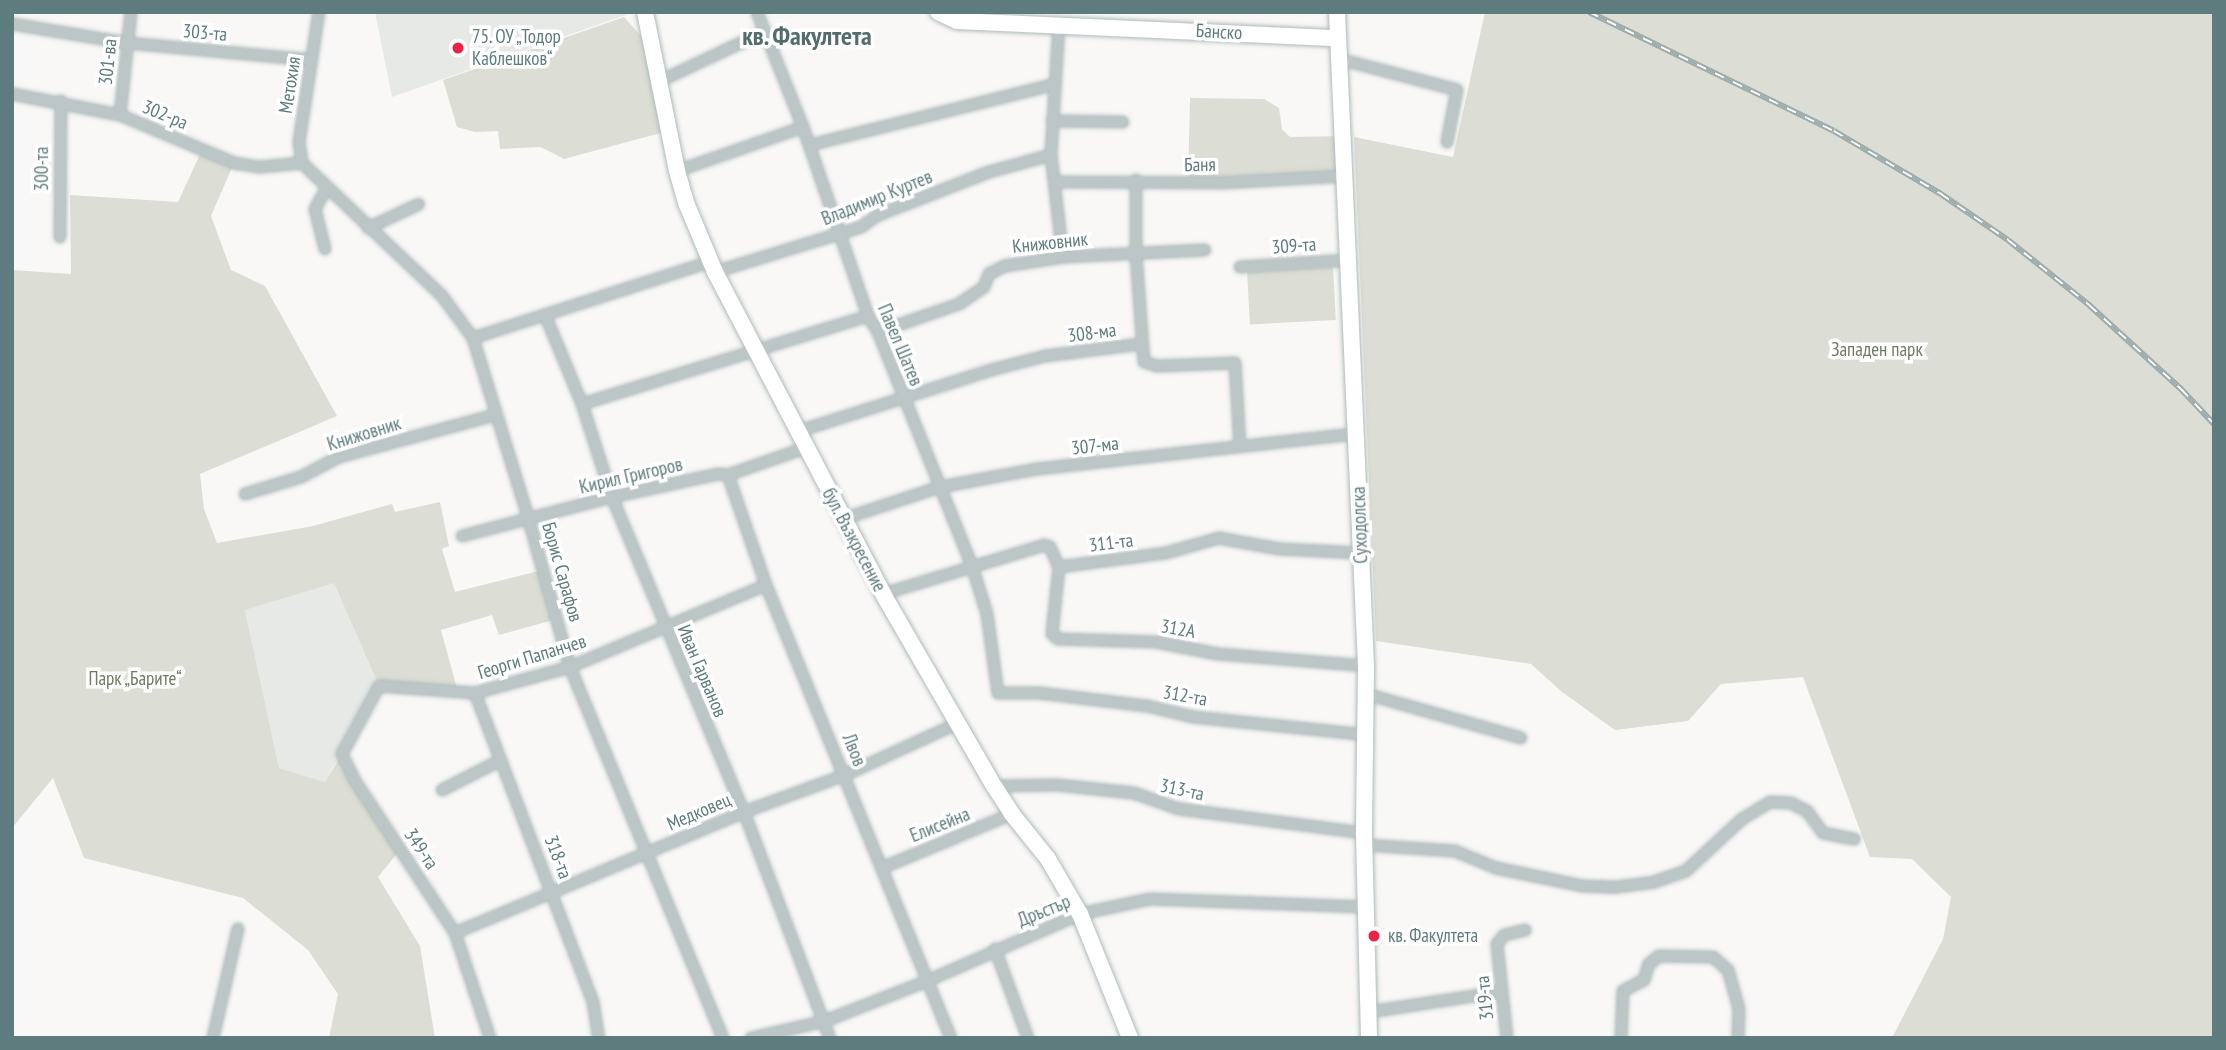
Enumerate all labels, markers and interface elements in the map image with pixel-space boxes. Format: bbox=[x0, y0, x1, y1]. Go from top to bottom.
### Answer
street label: Банско bbox=[1195, 19, 1243, 45]
street label: 303-та bbox=[182, 20, 228, 46]
district label: кв. Факултета bbox=[741, 20, 873, 52]
place label: 75. ОУ „Тодор Каблешков“ bbox=[472, 26, 564, 70]
street label: 301-ва bbox=[94, 38, 122, 86]
marker: 75. ОУ „Тодор Каблешков“ bbox=[450, 40, 466, 56]
street label: Метохия bbox=[274, 55, 306, 115]
street label: 302-ра bbox=[139, 95, 191, 135]
street label: 300-та bbox=[31, 147, 53, 191]
street label: Баня bbox=[1184, 153, 1216, 177]
street label: Владимир Куртев bbox=[818, 165, 936, 231]
street label: Книжовник bbox=[1011, 228, 1089, 258]
street label: 309-та bbox=[1271, 233, 1317, 259]
street label: Павел Шатев bbox=[873, 301, 927, 389]
street label: 308-ма bbox=[1066, 319, 1118, 347]
park label: Западен парк bbox=[1831, 339, 1923, 361]
street label: Книжовник bbox=[324, 412, 404, 456]
street label: 307-ма bbox=[1070, 432, 1120, 460]
street label: Кирил Григоров bbox=[577, 453, 685, 499]
street label: бул. Възкресение bbox=[817, 484, 891, 596]
street label: Суходолска bbox=[1347, 486, 1373, 564]
street label: Борис Сарафов bbox=[537, 520, 587, 624]
street label: 311-та bbox=[1087, 529, 1135, 557]
street label: 312А bbox=[1159, 615, 1197, 643]
street label: Иван Гарванов bbox=[672, 621, 732, 721]
street label: Георги Папанчев bbox=[475, 630, 589, 684]
park label: Парк „Барите“ bbox=[88, 668, 182, 690]
street label: 312-та bbox=[1161, 681, 1209, 711]
street label: Лвов bbox=[837, 730, 871, 770]
street label: 313-та bbox=[1158, 774, 1206, 806]
street label: Медковец bbox=[664, 788, 734, 836]
street label: Елисейна bbox=[907, 803, 973, 847]
street label: 349-та bbox=[399, 824, 443, 874]
street label: 318-та bbox=[539, 832, 577, 882]
street label: Дръстър bbox=[1014, 890, 1074, 932]
place label: кв. Факултета bbox=[1388, 925, 1479, 947]
marker: кв. Факултета bbox=[1366, 928, 1382, 944]
street label: 319-та bbox=[1471, 975, 1499, 1021]

